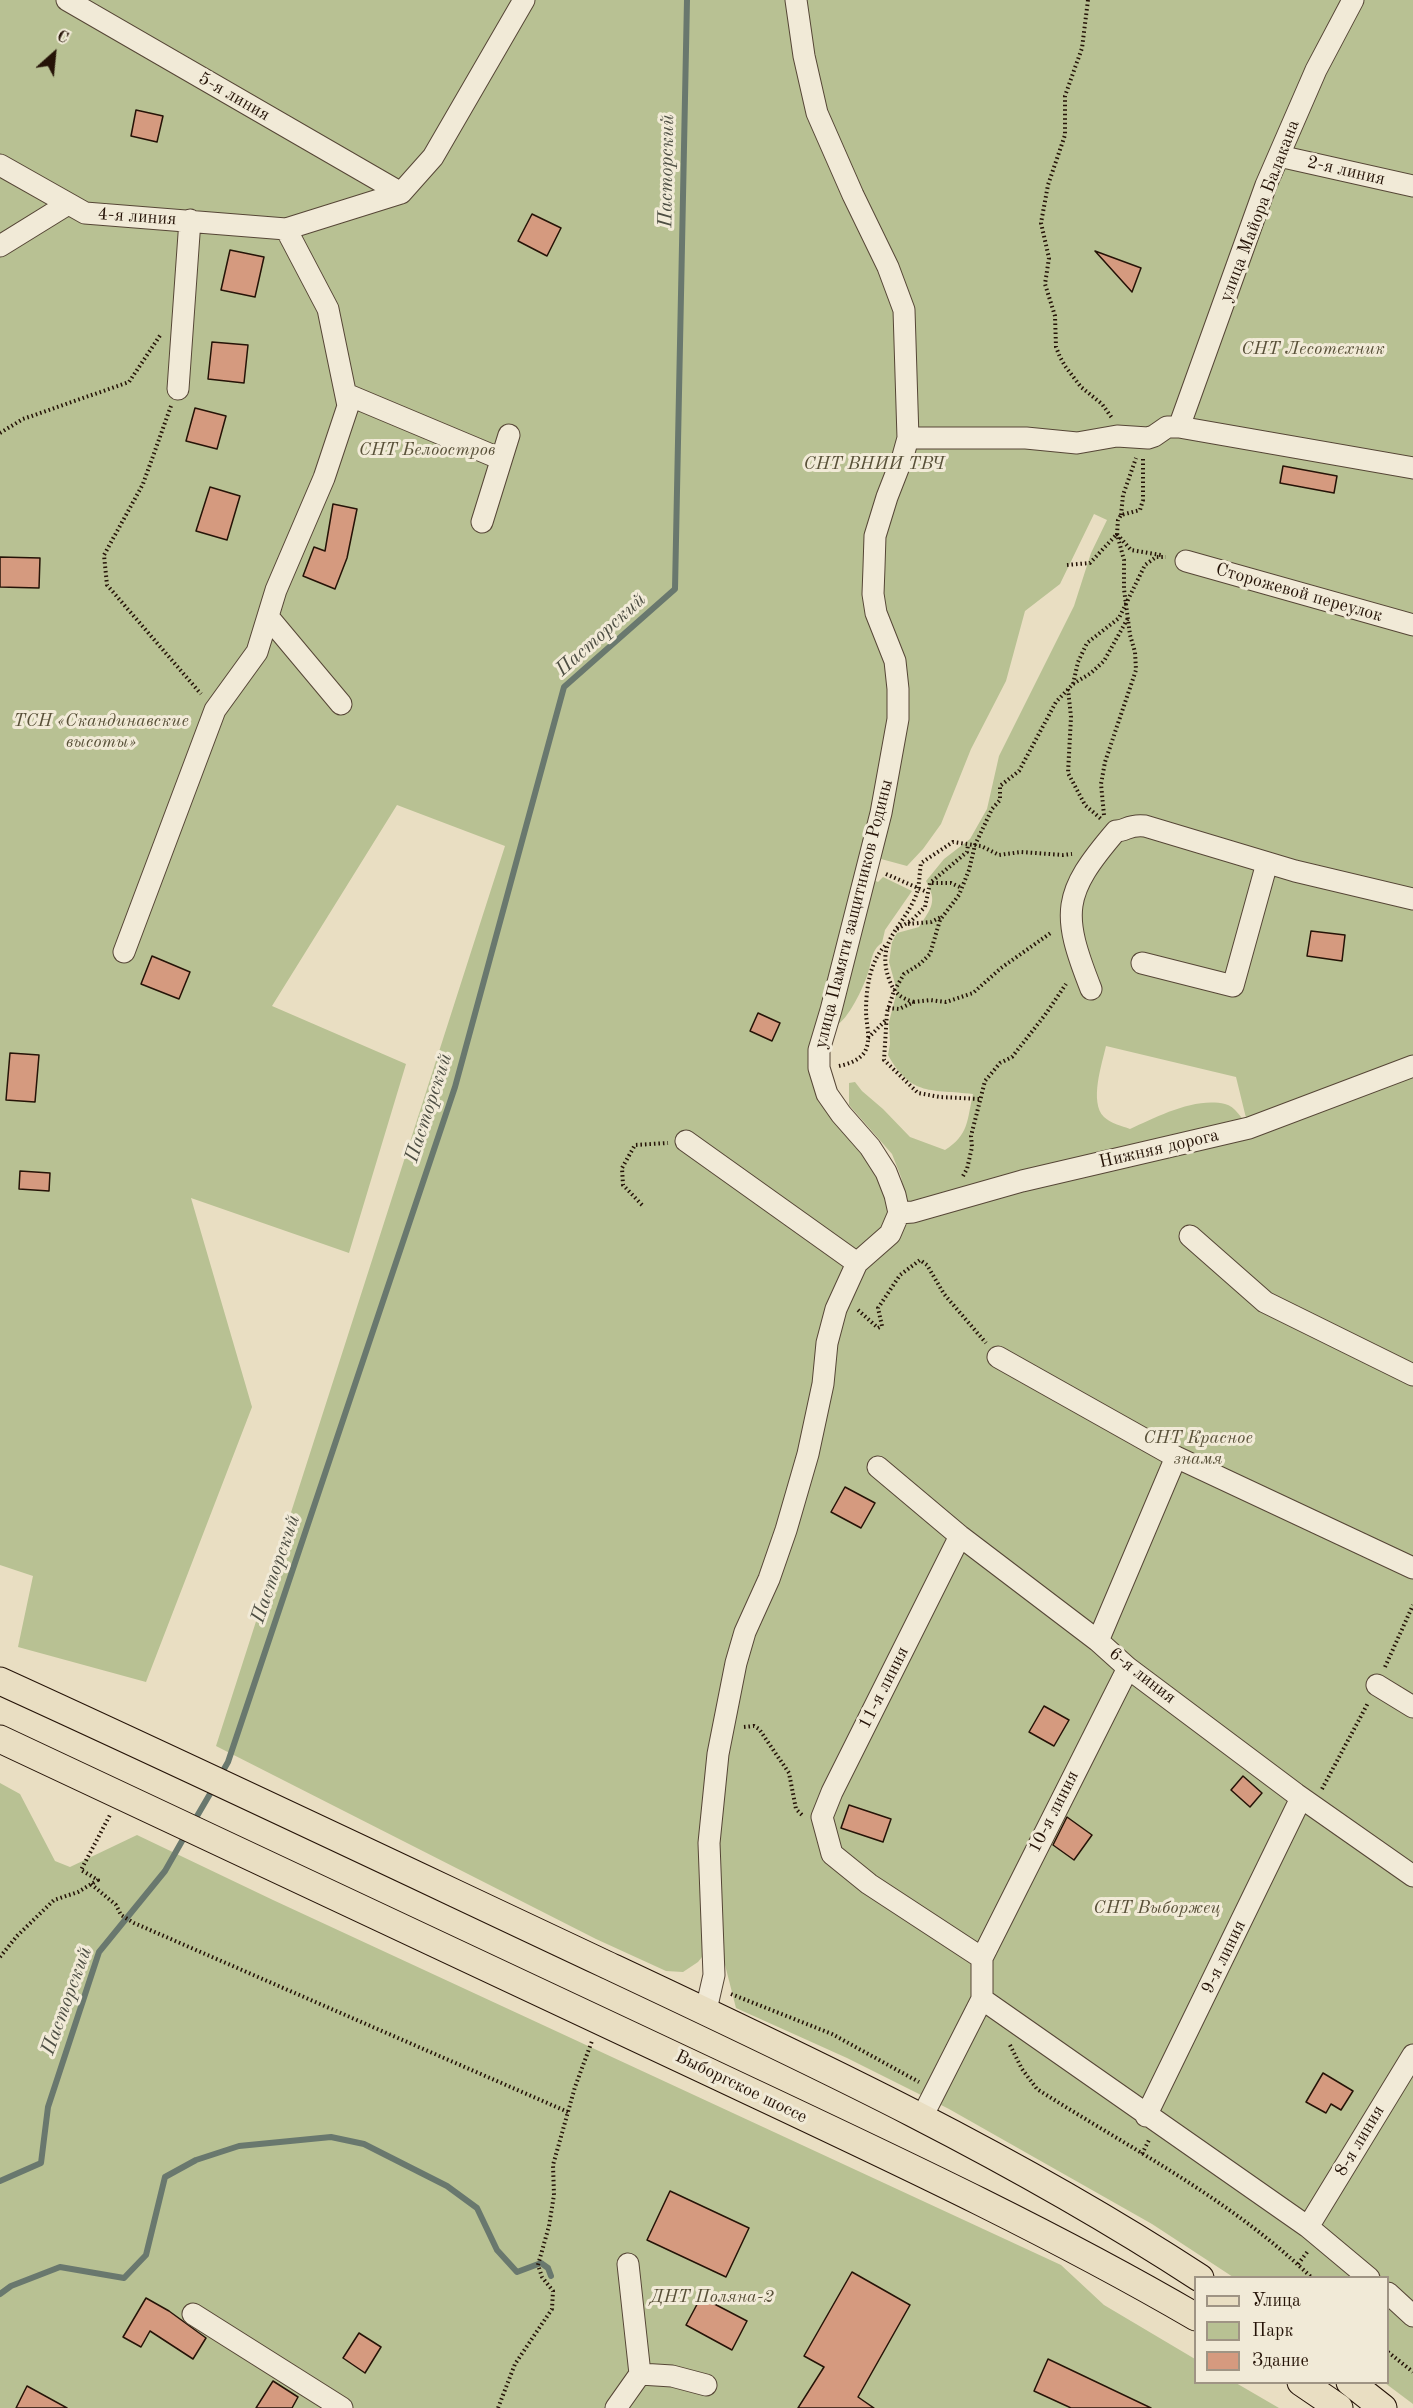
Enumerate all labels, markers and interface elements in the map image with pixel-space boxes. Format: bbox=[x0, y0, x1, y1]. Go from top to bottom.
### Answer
north arrow bbox=[24, 24, 84, 84]
text: С bbox=[54, 28, 71, 47]
street label: 5-я линия bbox=[194, 68, 274, 126]
water label: Пасторский bbox=[654, 114, 680, 228]
street label: улица Майора Балакана bbox=[1215, 117, 1305, 305]
street label: 2-я линия bbox=[1305, 152, 1387, 190]
street label: 4-я линия bbox=[97, 203, 177, 231]
park label: СНТ Лесотехник bbox=[1241, 338, 1385, 360]
park label: СНТ Белоостров bbox=[359, 439, 495, 461]
park label: СНТ ВНИИ ТВЧ bbox=[803, 453, 945, 475]
street label: Сторожевой переулок bbox=[1213, 559, 1385, 627]
water label: Пасторский bbox=[551, 588, 651, 682]
park label: ТСН «Скандинавские высоты» bbox=[13, 710, 189, 752]
street label: улица Памяти защитников Родины bbox=[810, 777, 898, 1051]
water label: Пасторский bbox=[400, 1050, 458, 1166]
street label: Нижняя дорога bbox=[1097, 1125, 1221, 1173]
park label: СНТ Красное знамя bbox=[1143, 1427, 1253, 1470]
water label: Пасторский bbox=[246, 1511, 306, 1627]
street label: 11-я линия bbox=[854, 1643, 914, 1733]
street label: 6-я линия bbox=[1104, 1643, 1180, 1709]
street label: 10-я линия bbox=[1024, 1767, 1084, 1857]
park label: СНТ Выборжец bbox=[1093, 1897, 1221, 1919]
street label: 9-я линия bbox=[1197, 1917, 1251, 1997]
water label: Пасторский bbox=[36, 1944, 98, 2058]
street label: Выборгское шоссе bbox=[671, 2046, 811, 2128]
street label: 8-я линия bbox=[1330, 2102, 1390, 2180]
legend bbox=[1194, 2276, 1389, 2384]
park label: ДНТ Поляна-2 bbox=[650, 2286, 774, 2308]
text: Улица bbox=[1252, 2292, 1301, 2310]
text: Парк bbox=[1252, 2322, 1293, 2340]
text: Здание bbox=[1252, 2352, 1309, 2370]

